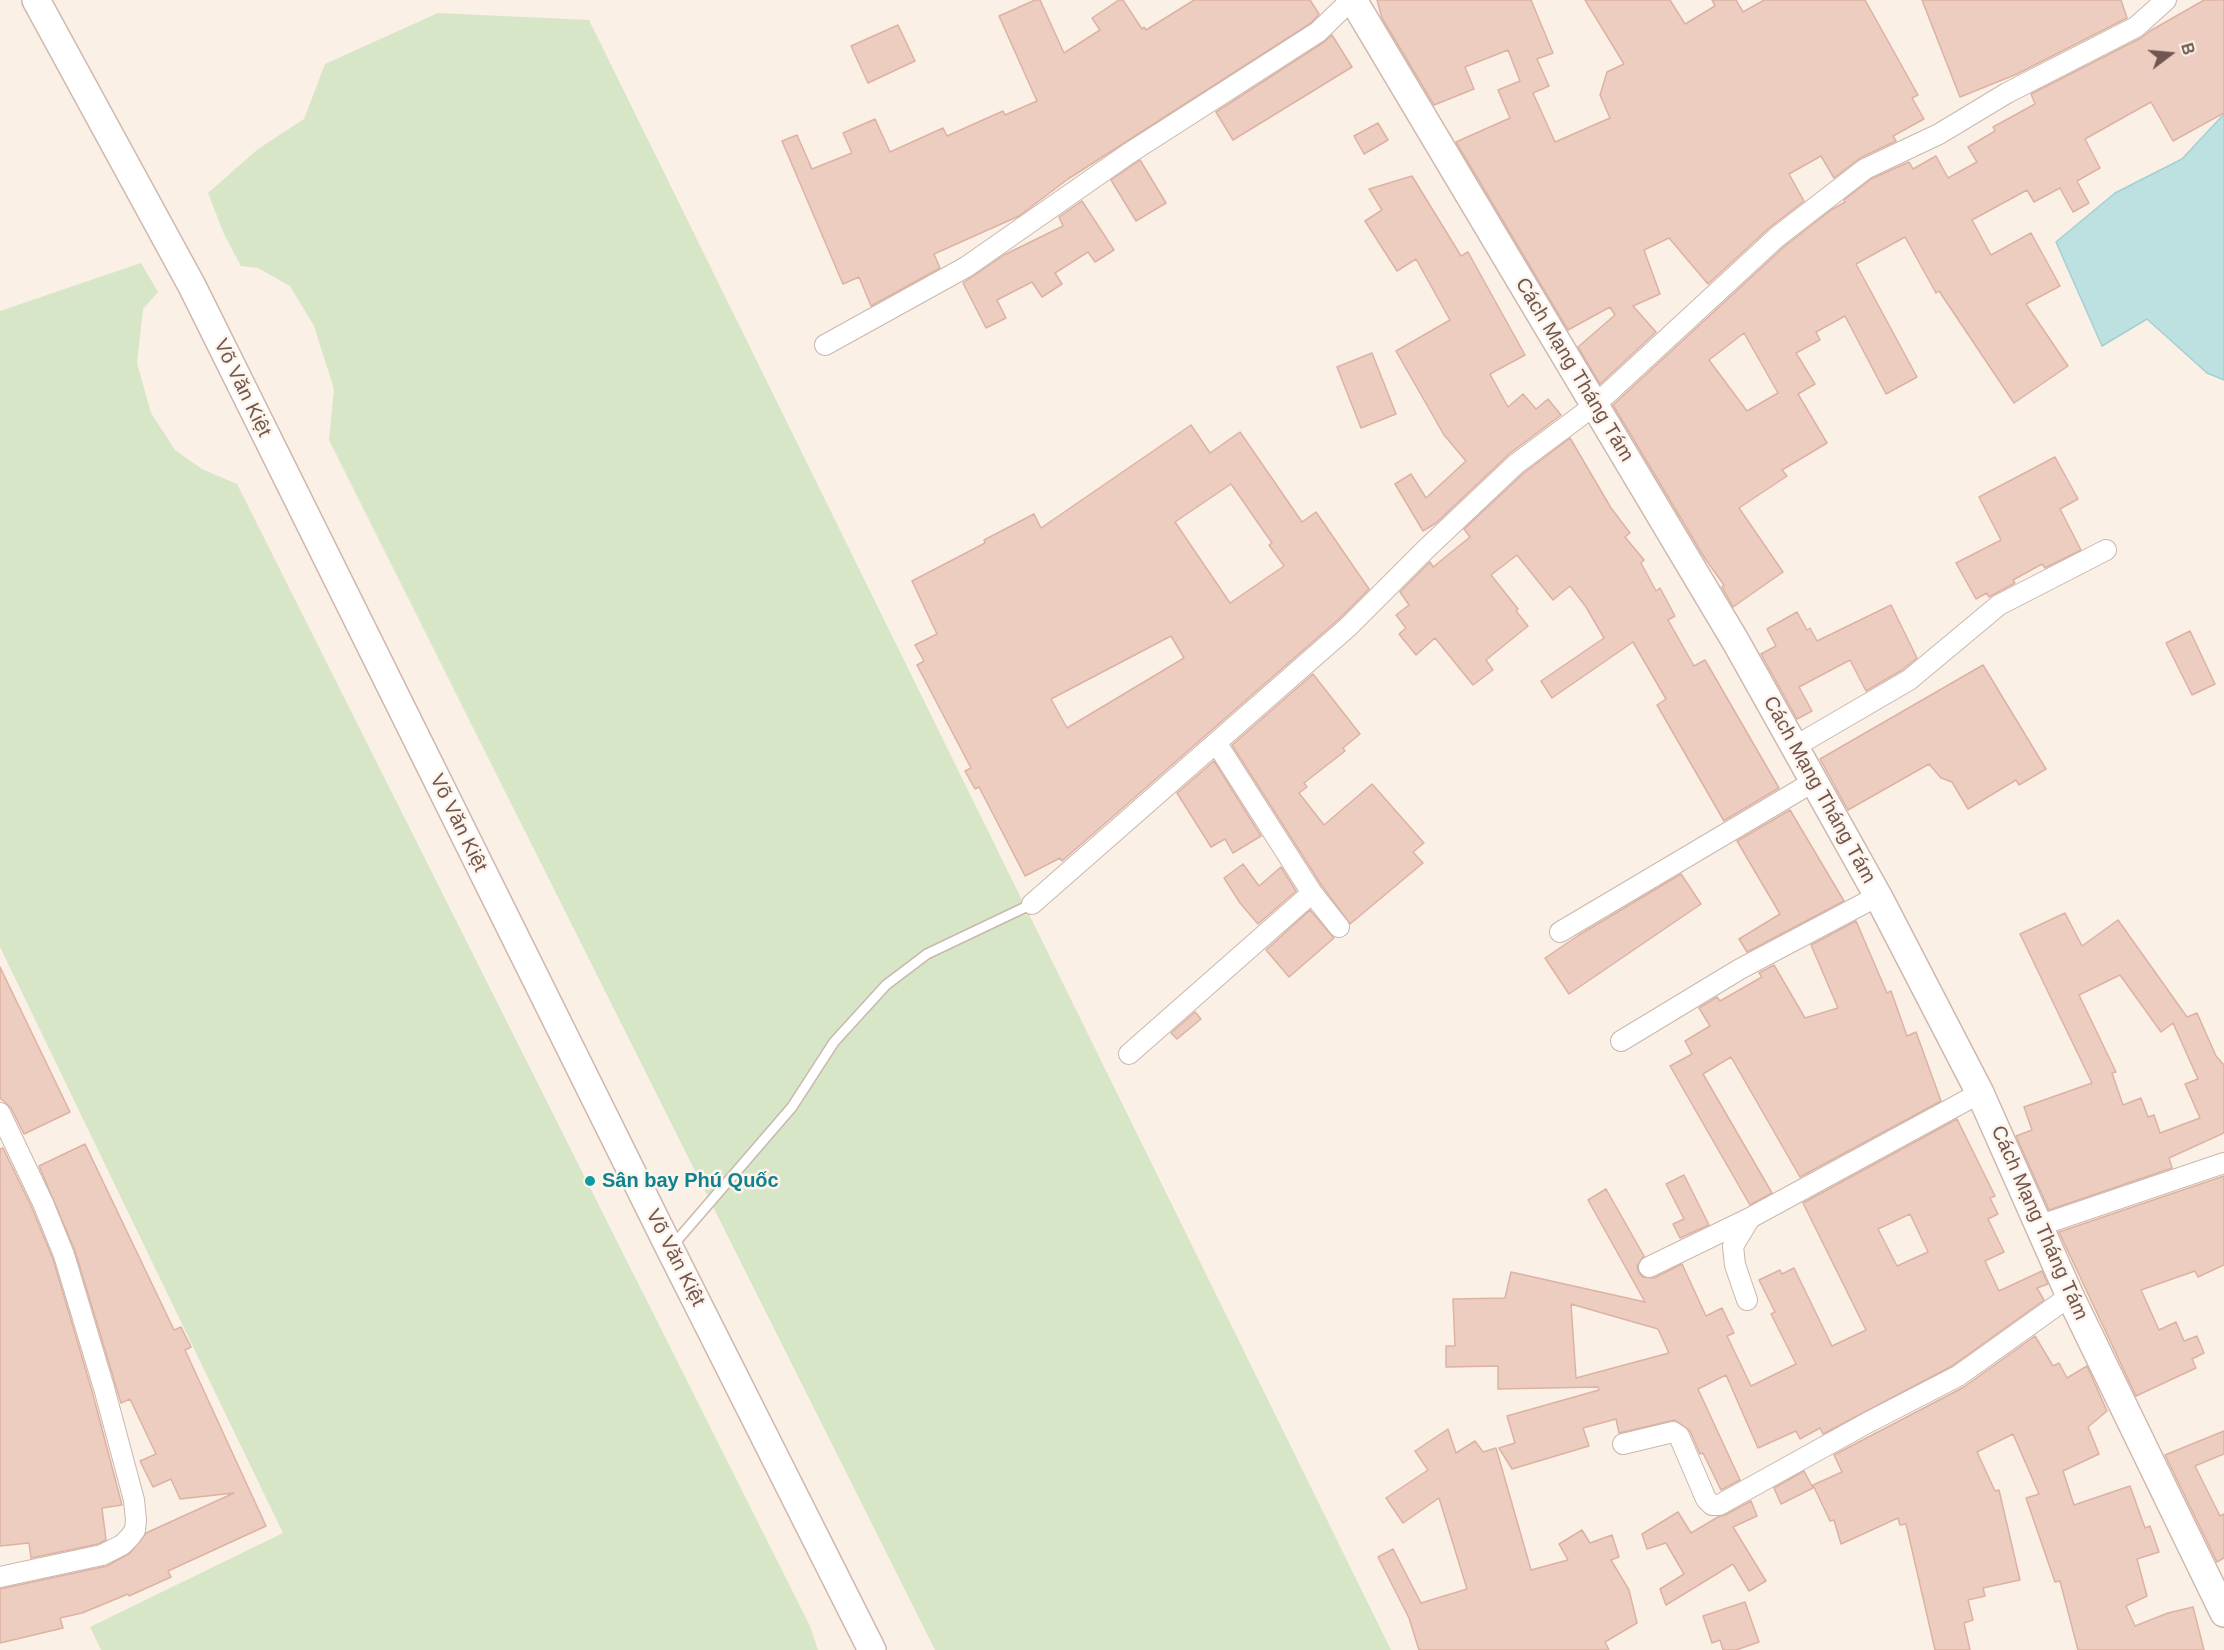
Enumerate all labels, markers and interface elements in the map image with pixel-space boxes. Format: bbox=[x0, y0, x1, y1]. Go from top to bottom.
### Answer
north arrow bbox=[2140, 24, 2200, 84]
text: B bbox=[2178, 41, 2198, 57]
street label: Cách Mạng Tháng Tám bbox=[1510, 274, 1638, 466]
street label: Võ Văn Kiệt bbox=[208, 335, 276, 441]
street label: Cách Mạng Tháng Tám bbox=[1758, 692, 1880, 888]
street label: Võ Văn Kiệt bbox=[424, 770, 492, 876]
street label: Cách Mạng Tháng Tám bbox=[1985, 1122, 2093, 1324]
place label: Sân bay Phú Quốc bbox=[602, 1169, 779, 1193]
marker: Sân bay Phú Quốc bbox=[583, 1174, 597, 1188]
street label: Võ Văn Kiệt bbox=[640, 1205, 710, 1311]

